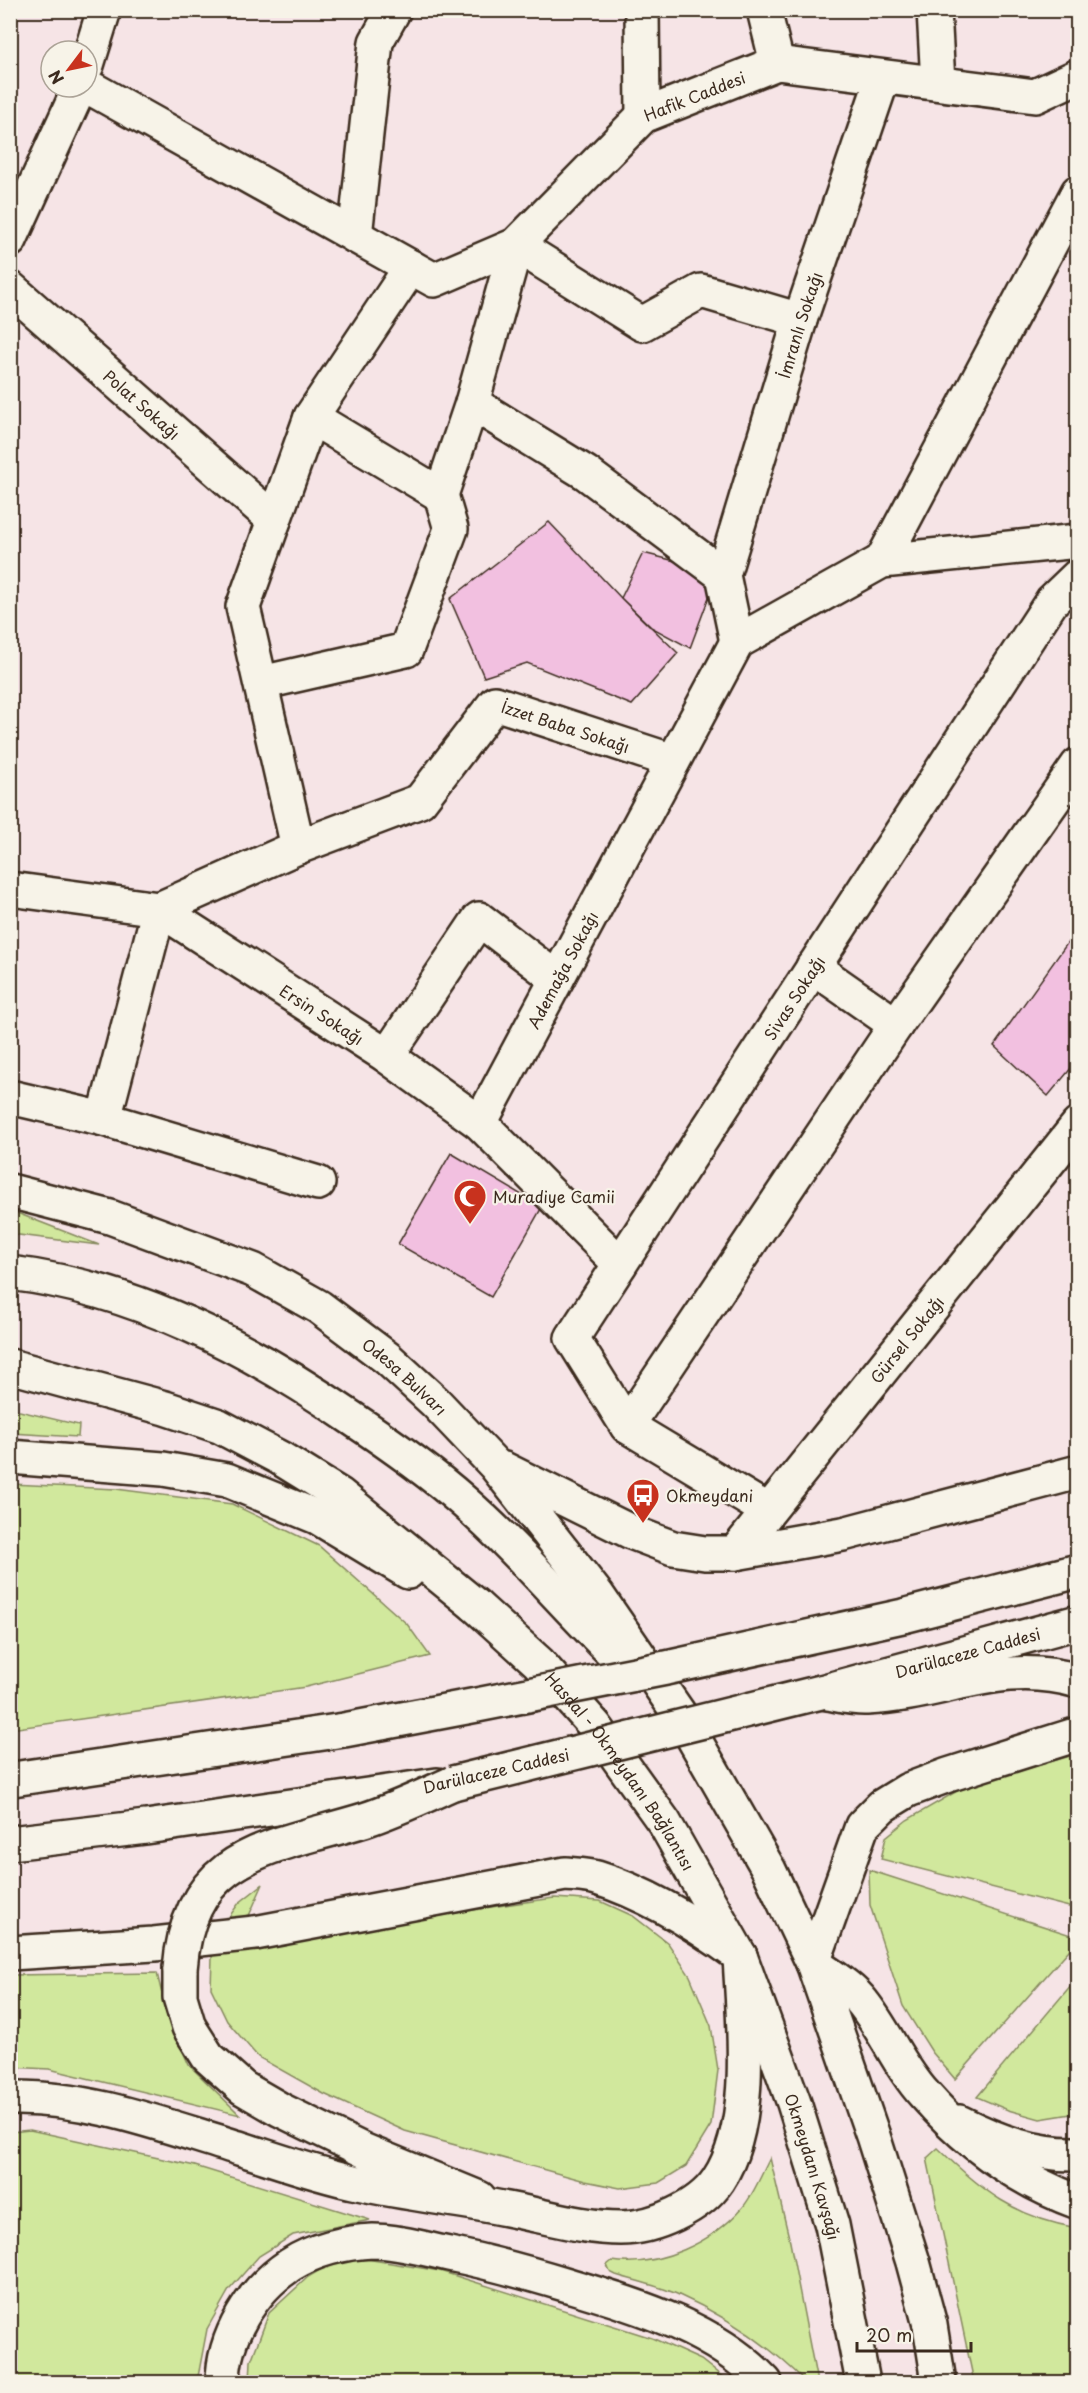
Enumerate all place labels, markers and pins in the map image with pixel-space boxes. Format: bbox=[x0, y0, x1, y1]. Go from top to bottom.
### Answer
mosque icon: Muradiye Camii bbox=[452, 1178, 488, 1225]
place label: Muradiye Camii bbox=[493, 1184, 615, 1208]
bus stop icon: Okmeydani bbox=[625, 1477, 661, 1524]
place label: Okmeydani bbox=[666, 1483, 753, 1507]

